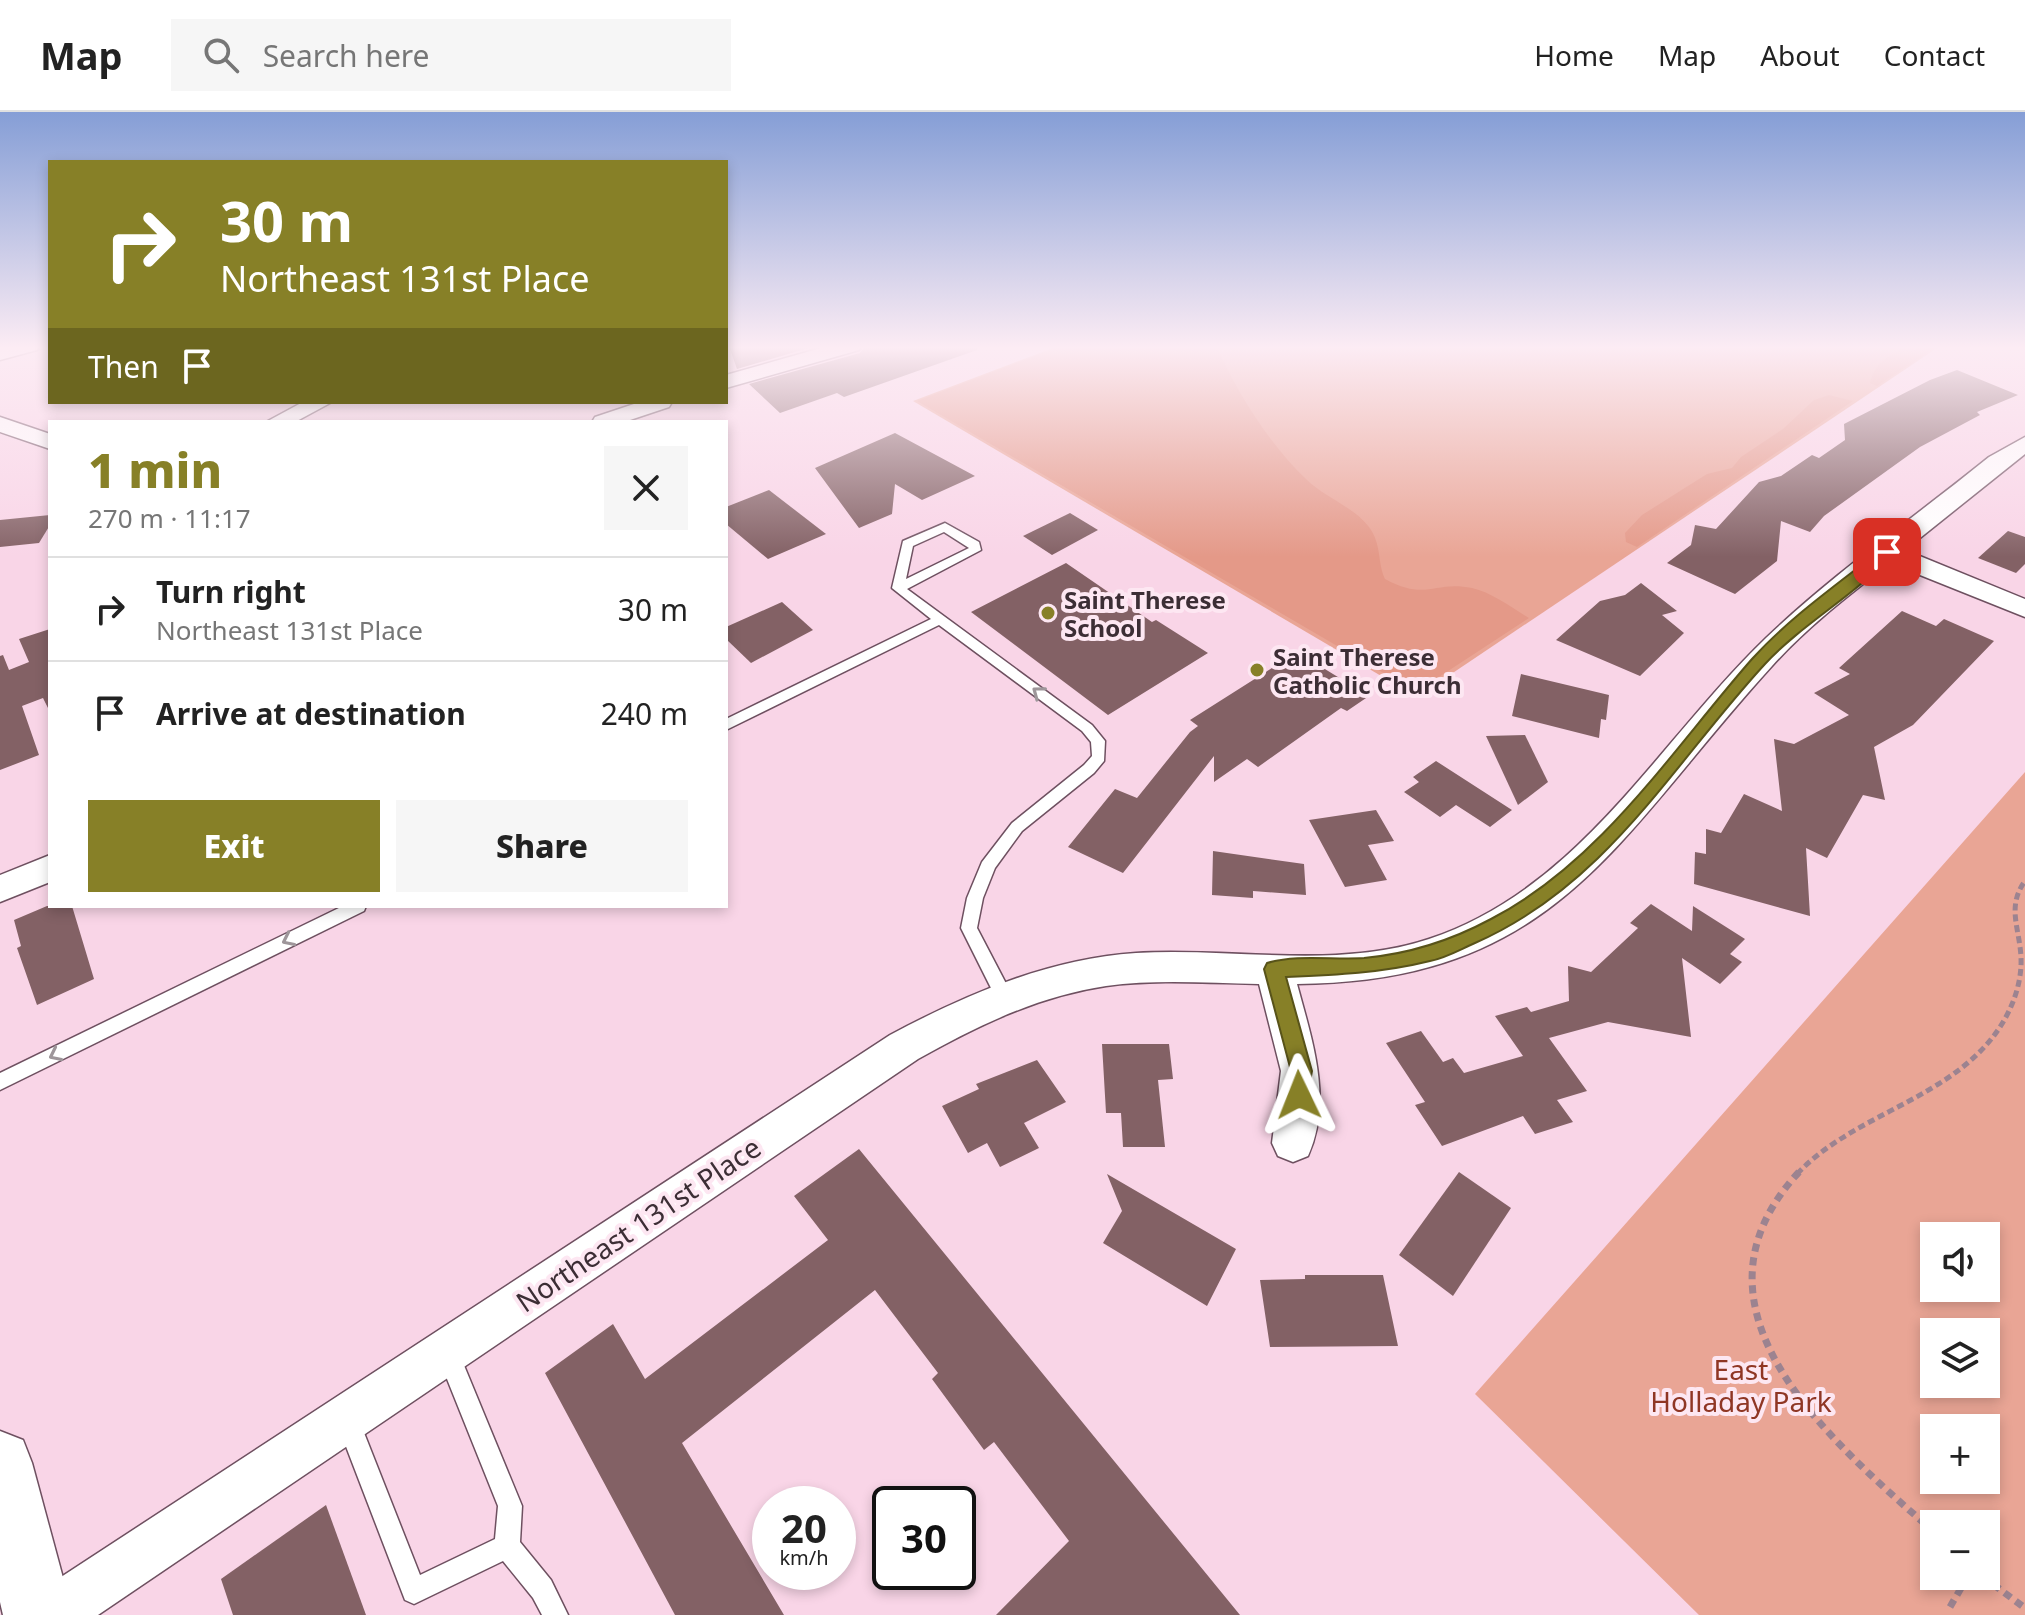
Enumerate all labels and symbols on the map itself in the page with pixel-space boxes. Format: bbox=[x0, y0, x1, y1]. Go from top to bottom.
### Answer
pin bbox=[1853, 518, 1921, 586]
place label: Saint Therese School bbox=[1064, 583, 1226, 644]
marker: Saint Therese School bbox=[1039, 604, 1057, 622]
place label: Saint Therese Catholic Church bbox=[1273, 640, 1462, 701]
marker: Saint Therese Catholic Church bbox=[1248, 661, 1266, 679]
one-way arrow bbox=[1032, 687, 1047, 701]
one-way arrow bbox=[282, 931, 297, 946]
one-way arrow bbox=[49, 1045, 64, 1061]
position arrow bbox=[1257, 1053, 1341, 1137]
street label: Northeast 131st Place bbox=[508, 1128, 768, 1320]
park label: East Holladay Park bbox=[1650, 1350, 1832, 1420]
speed limit sign: 30 bbox=[872, 1486, 976, 1590]

